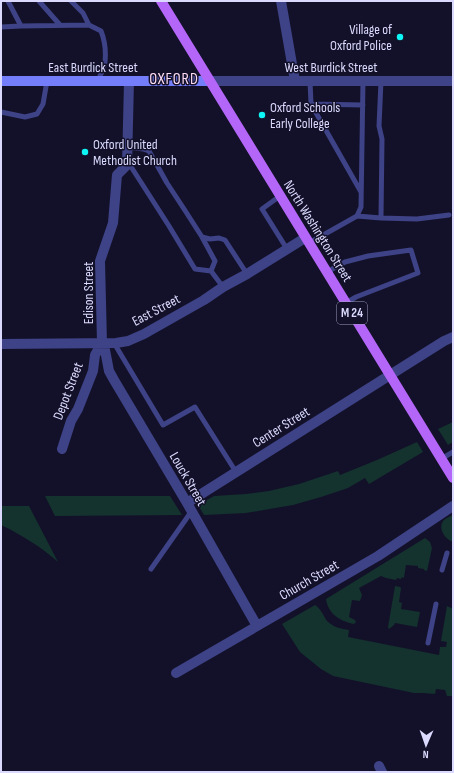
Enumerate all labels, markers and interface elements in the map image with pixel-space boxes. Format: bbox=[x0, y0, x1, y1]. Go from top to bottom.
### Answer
place label: Village of Oxford Police bbox=[330, 21, 393, 54]
marker: Village of Oxford Police bbox=[395, 32, 405, 42]
street label: East Burdick Street bbox=[48, 59, 138, 76]
street label: West Burdick Street bbox=[284, 59, 378, 76]
district label: OXFORD bbox=[149, 70, 199, 89]
place label: Oxford Schools Early College bbox=[270, 99, 340, 132]
marker: Oxford Schools Early College bbox=[257, 110, 267, 120]
place label: Oxford United Methodist Church bbox=[93, 136, 177, 169]
marker: Oxford United Methodist Church bbox=[80, 147, 90, 157]
street label: North Washington Street bbox=[280, 177, 356, 285]
street label: Edison Street bbox=[80, 262, 97, 324]
street label: East Street bbox=[129, 290, 183, 330]
road number: M 24 bbox=[337, 302, 367, 324]
street label: Depot Street bbox=[49, 360, 87, 422]
street label: Center Street bbox=[249, 403, 313, 451]
street label: Louck Street bbox=[166, 449, 210, 509]
street label: Church Street bbox=[276, 556, 342, 604]
north arrow bbox=[406, 725, 446, 765]
text: N bbox=[422, 748, 429, 761]

